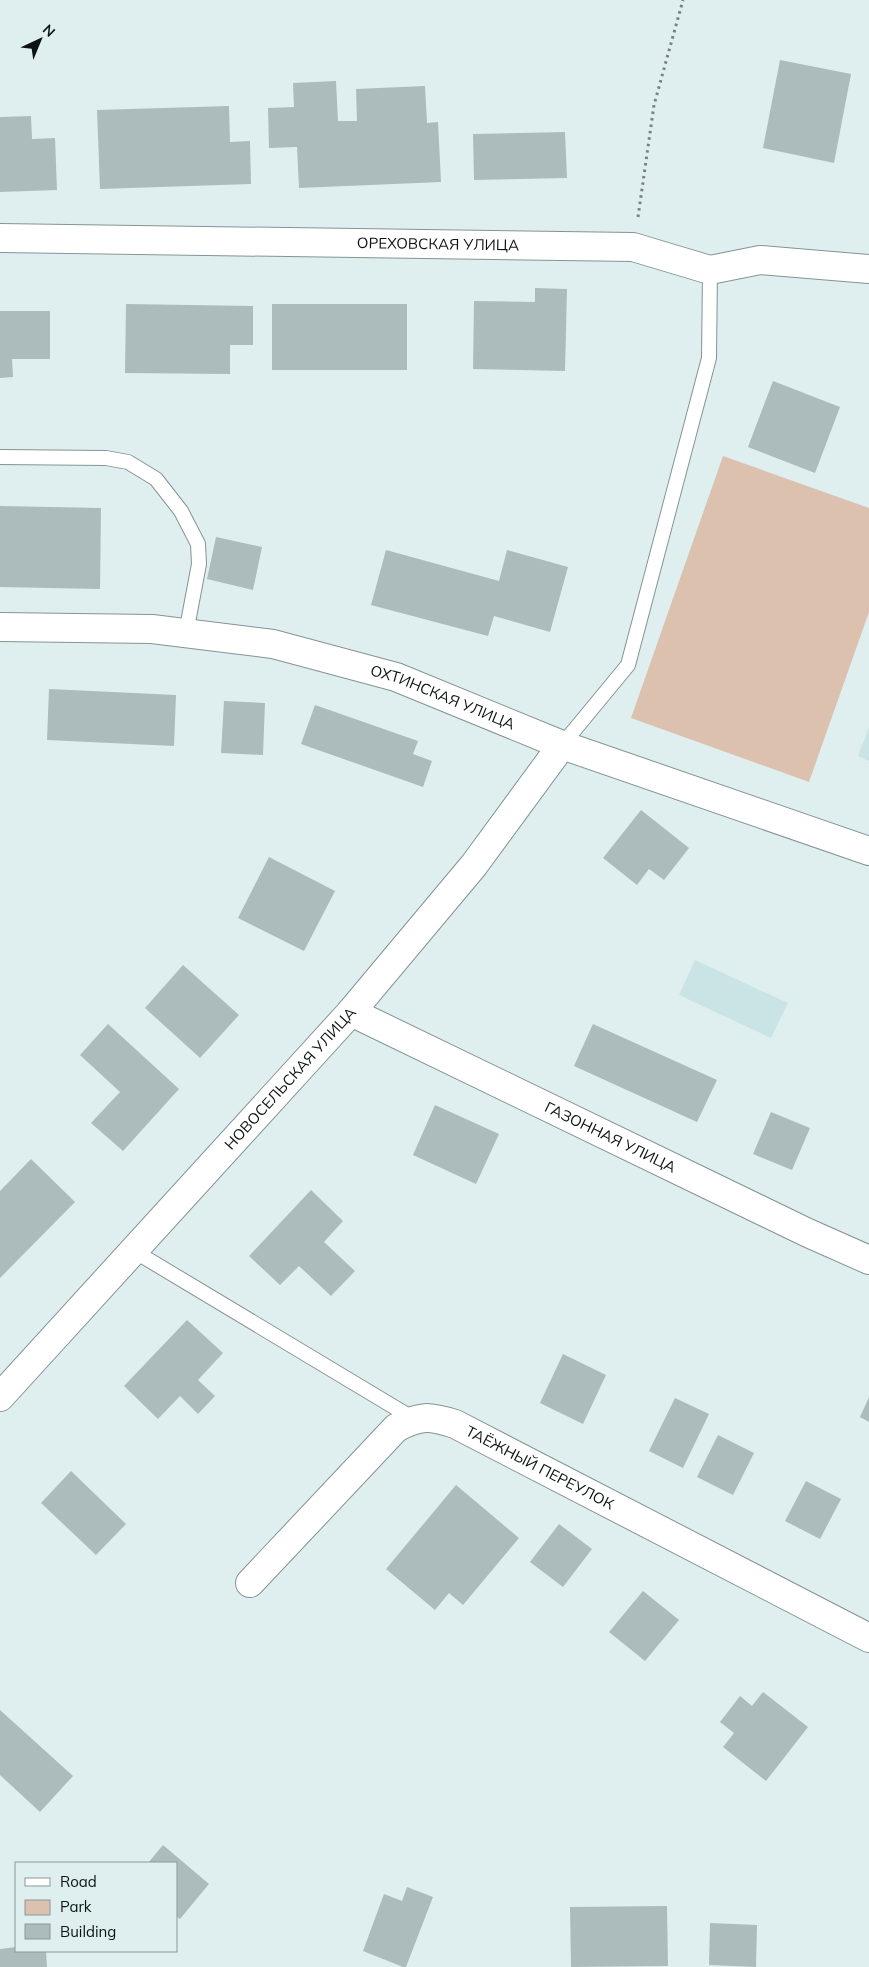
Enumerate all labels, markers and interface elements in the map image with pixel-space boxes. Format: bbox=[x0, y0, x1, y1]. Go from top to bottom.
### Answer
north arrow bbox=[15, 15, 65, 65]
text: N bbox=[39, 21, 59, 41]
street label: ОРЕХОВСКАЯ УЛИЦА bbox=[357, 233, 519, 254]
street label: ОХТИНСКАЯ УЛИЦА bbox=[368, 661, 518, 734]
street label: НОВОСЕЛЬСКАЯ УЛИЦА bbox=[220, 1003, 360, 1153]
street label: ГАЗОННАЯ УЛИЦА bbox=[542, 1097, 679, 1177]
street label: ТАЁЖНЫЙ ПЕРЕУЛОК bbox=[463, 1421, 617, 1514]
legend bbox=[15, 1862, 178, 1952]
text: Road bbox=[60, 1872, 97, 1891]
text: Park bbox=[60, 1897, 92, 1916]
text: Building bbox=[60, 1922, 116, 1941]

